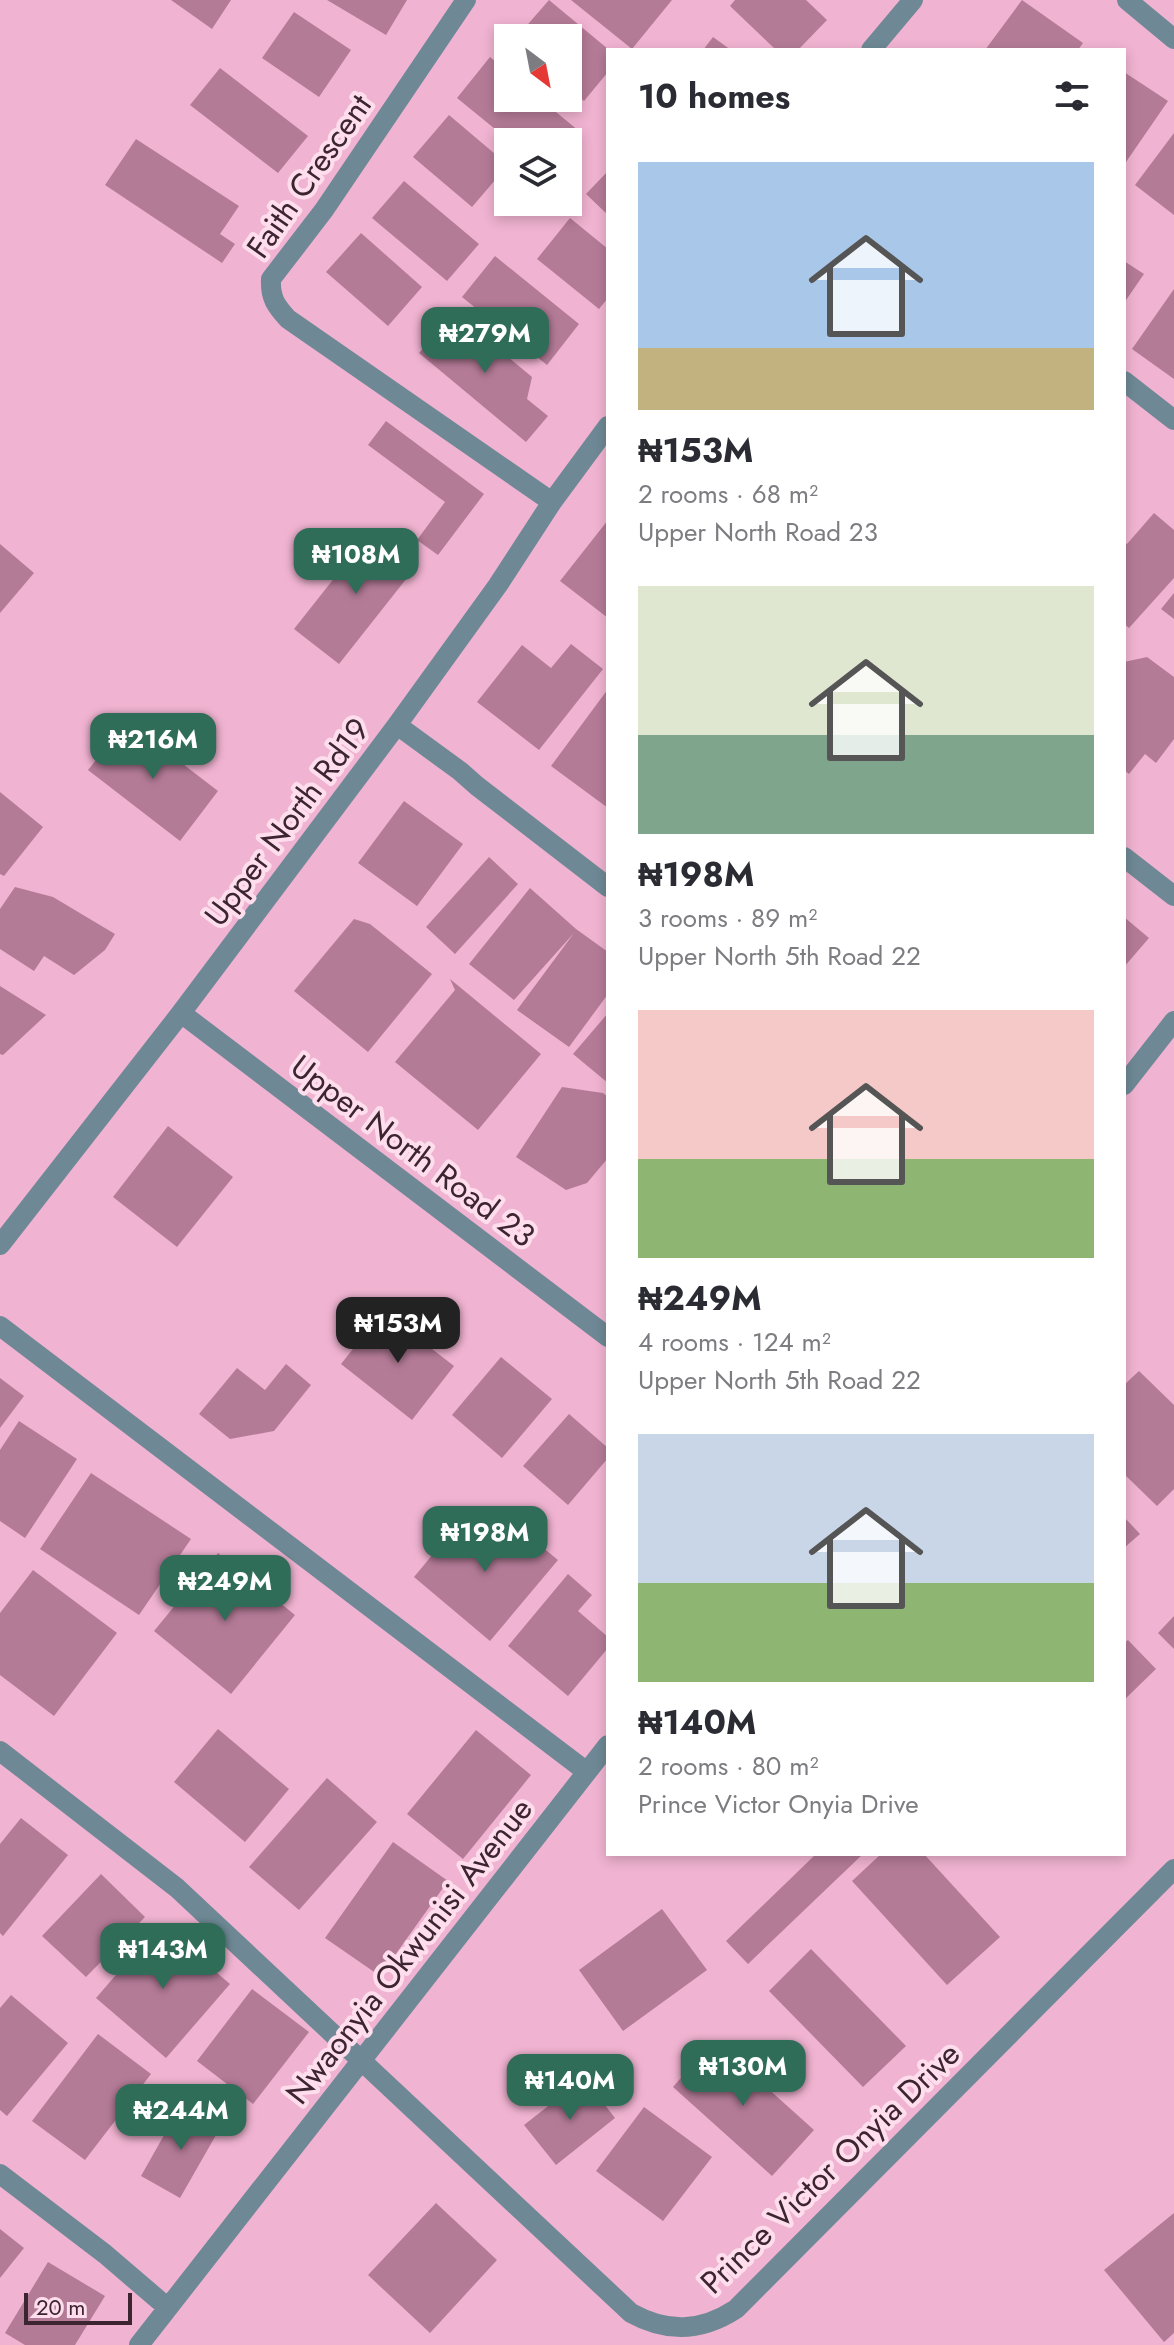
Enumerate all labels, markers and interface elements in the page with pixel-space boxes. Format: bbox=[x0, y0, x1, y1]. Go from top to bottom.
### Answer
north arrow bbox=[494, 24, 582, 112]
map controls bbox=[494, 24, 582, 216]
text: 10 homes bbox=[638, 72, 790, 121]
icon: filters bbox=[1050, 74, 1094, 118]
street label: Faith Crescent bbox=[235, 84, 383, 267]
button: layers bbox=[494, 128, 582, 216]
icon: home bbox=[794, 214, 938, 358]
pin: ₦279M bbox=[429, 307, 541, 375]
text: ₦279M bbox=[439, 314, 531, 352]
text: ₦153M bbox=[638, 426, 753, 475]
text: 2 rooms · 68 m² bbox=[638, 475, 818, 513]
text: Upper North Road 23 bbox=[638, 513, 878, 551]
pin: ₦108M bbox=[300, 528, 412, 596]
text: ₦108M bbox=[312, 535, 400, 573]
icon: home bbox=[794, 638, 938, 782]
street label: Upper North Rd19 bbox=[193, 708, 381, 936]
pin: ₦216M bbox=[97, 713, 209, 781]
text: ₦216M bbox=[108, 720, 198, 758]
text: ₦198M bbox=[638, 850, 754, 899]
text: 3 rooms · 89 m² bbox=[638, 899, 817, 937]
text: Upper North 5th Road 22 bbox=[638, 937, 921, 975]
street label: Upper North Road 23 bbox=[281, 1044, 545, 1258]
icon: home bbox=[794, 1062, 938, 1206]
text: ₦249M bbox=[638, 1274, 762, 1323]
pin: ₦153M bbox=[342, 1297, 454, 1365]
text: ₦153M bbox=[354, 1304, 442, 1342]
text: 4 rooms · 124 m² bbox=[638, 1323, 831, 1361]
text: Upper North 5th Road 22 bbox=[638, 1361, 921, 1399]
icon: home bbox=[794, 1486, 938, 1630]
pin: ₦198M bbox=[429, 1506, 541, 1574]
text: ₦198M bbox=[441, 1513, 529, 1551]
pin: ₦249M bbox=[169, 1555, 281, 1623]
text: ₦249M bbox=[178, 1562, 272, 1600]
text: ₦140M bbox=[638, 1698, 756, 1747]
text: 2 rooms · 80 m² bbox=[638, 1747, 819, 1785]
text: Prince Victor Onyia Drive bbox=[638, 1785, 919, 1823]
street label: Nwaonyia Okwunisi Avenue bbox=[275, 1788, 543, 2114]
pin: ₦143M bbox=[107, 1923, 219, 1991]
text: ₦143M bbox=[118, 1930, 208, 1968]
street label: Prince Victor Onyia Drive bbox=[690, 2032, 970, 2304]
pin: ₦130M bbox=[687, 2040, 799, 2108]
text: ₦130M bbox=[699, 2047, 787, 2085]
pin: ₦140M bbox=[514, 2054, 626, 2122]
text: ₦140M bbox=[525, 2061, 615, 2099]
pin: ₦244M bbox=[125, 2084, 237, 2152]
text: ₦244M bbox=[133, 2091, 229, 2129]
scale bar bbox=[24, 2289, 132, 2325]
text: 20 m bbox=[36, 2291, 85, 2323]

